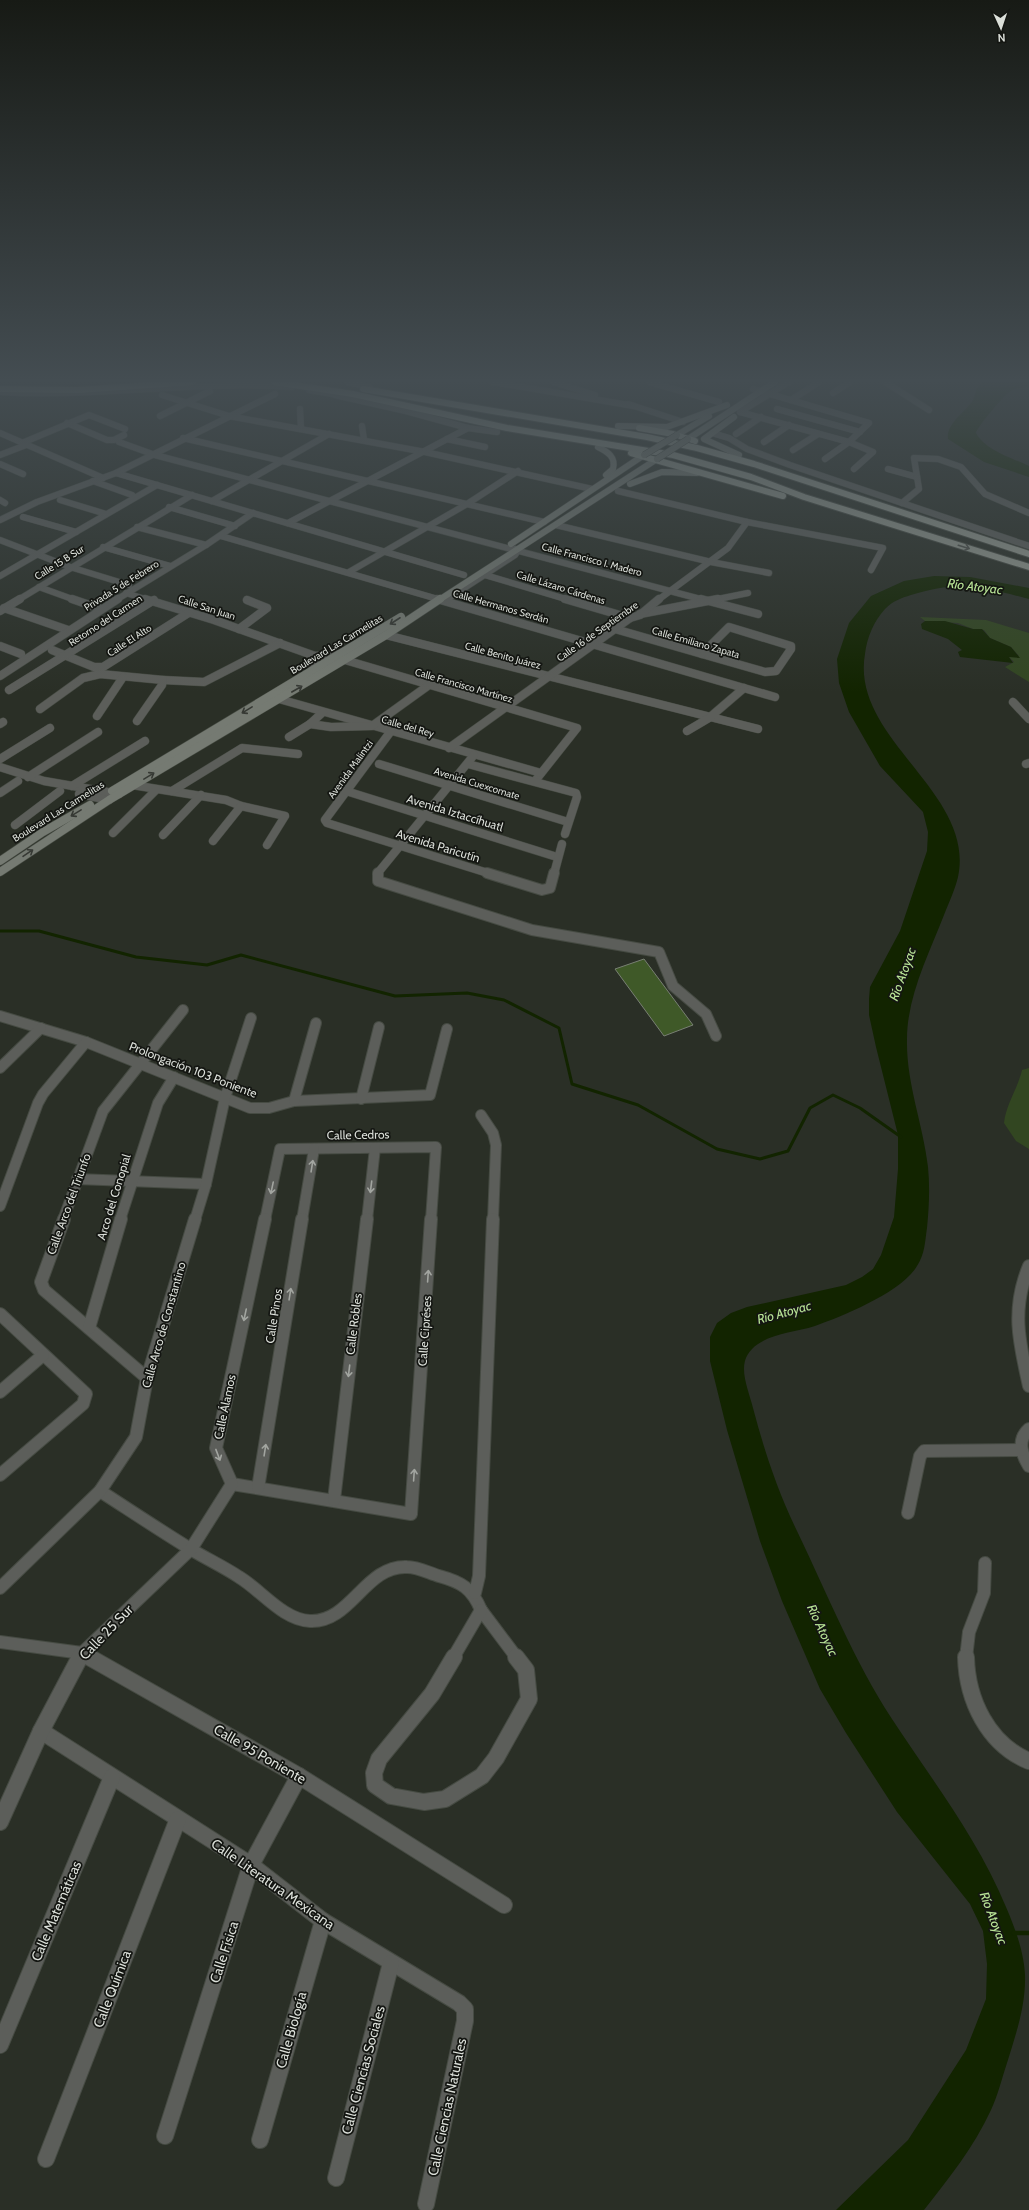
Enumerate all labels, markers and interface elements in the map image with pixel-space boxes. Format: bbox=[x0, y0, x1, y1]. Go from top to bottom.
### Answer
north arrow bbox=[981, 8, 1021, 48]
text: N bbox=[997, 31, 1006, 45]
street label: Calle Francisco I. Madero bbox=[540, 540, 644, 579]
street label: Calle 15 B Sur bbox=[32, 542, 87, 583]
one-way arrow bbox=[957, 544, 970, 551]
street label: Privada 5 de Febrero bbox=[81, 557, 162, 614]
street label: Calle Lázaro Cárdenas bbox=[515, 568, 607, 607]
water label: Río Atoyac bbox=[947, 575, 1004, 597]
street label: Calle Hermanos Serdán bbox=[451, 587, 551, 627]
street label: Retorno del Carmen bbox=[66, 592, 145, 649]
street label: Calle San Juan bbox=[177, 592, 238, 623]
street label: Calle 16 de Septiembre bbox=[554, 598, 641, 664]
street label: Boulevard Las Carmelitas bbox=[288, 612, 385, 677]
one-way arrow bbox=[389, 617, 400, 625]
street label: Calle El Alto bbox=[105, 621, 154, 660]
street label: Calle Emiliano Zapata bbox=[651, 624, 741, 661]
street label: Calle Benito Juárez bbox=[463, 639, 543, 672]
street label: Calle Francisco Martínez bbox=[413, 665, 515, 706]
one-way arrow bbox=[291, 684, 303, 692]
one-way arrow bbox=[241, 706, 253, 714]
street label: Calle del Rey bbox=[380, 713, 436, 740]
street label: Avenida Malintzi bbox=[325, 738, 376, 801]
street label: Avenida Cuexcomate bbox=[432, 764, 521, 803]
one-way arrow bbox=[143, 772, 155, 780]
street label: Boulevard Las Carmelitas bbox=[10, 778, 106, 845]
street label: Avenida Iztaccíhuatl bbox=[405, 791, 505, 834]
one-way arrow bbox=[70, 809, 82, 817]
street label: Avenida Paricutín bbox=[394, 826, 482, 866]
one-way arrow bbox=[22, 849, 33, 857]
water label: Río Atoyac bbox=[885, 945, 919, 1003]
street label: Prolongación 103 Poniente bbox=[127, 1038, 259, 1101]
street label: Calle Cedros bbox=[326, 1126, 390, 1143]
street label: Calle Arco del Triunfo bbox=[43, 1151, 94, 1257]
street label: Arco del Conopial bbox=[93, 1152, 134, 1242]
one-way arrow bbox=[308, 1160, 316, 1173]
one-way arrow bbox=[367, 1180, 374, 1193]
one-way arrow bbox=[268, 1181, 276, 1194]
street label: Calle Arco de Constantino bbox=[138, 1260, 189, 1390]
one-way arrow bbox=[425, 1270, 432, 1283]
street label: Calle Pinos bbox=[262, 1287, 285, 1344]
one-way arrow bbox=[287, 1288, 295, 1301]
street label: Calle Robles bbox=[342, 1292, 365, 1356]
street label: Calle Cipréses bbox=[415, 1295, 434, 1367]
water label: Río Atoyac bbox=[755, 1297, 813, 1327]
one-way arrow bbox=[240, 1308, 248, 1321]
one-way arrow bbox=[345, 1364, 353, 1377]
street label: Calle Álamos bbox=[210, 1373, 239, 1441]
one-way arrow bbox=[261, 1444, 269, 1457]
one-way arrow bbox=[215, 1448, 223, 1460]
one-way arrow bbox=[410, 1469, 417, 1482]
street label: Calle 25 Sur bbox=[75, 1600, 137, 1663]
water label: Río Atoyac bbox=[804, 1602, 842, 1659]
street label: Calle 95 Poniente bbox=[211, 1720, 309, 1788]
street label: Calle Literatura Mexicana bbox=[208, 1835, 338, 1934]
street label: Calle Matemáticas bbox=[27, 1858, 85, 1964]
water label: Río Atoyac bbox=[977, 1889, 1012, 1947]
street label: Calle Física bbox=[206, 1918, 243, 1985]
street label: Calle Química bbox=[89, 1947, 135, 2030]
street label: Calle Biología bbox=[271, 1989, 311, 2070]
street label: Calle Ciencias Sociales bbox=[337, 2004, 389, 2136]
street label: Calle Ciencias Naturales bbox=[424, 2037, 470, 2177]

